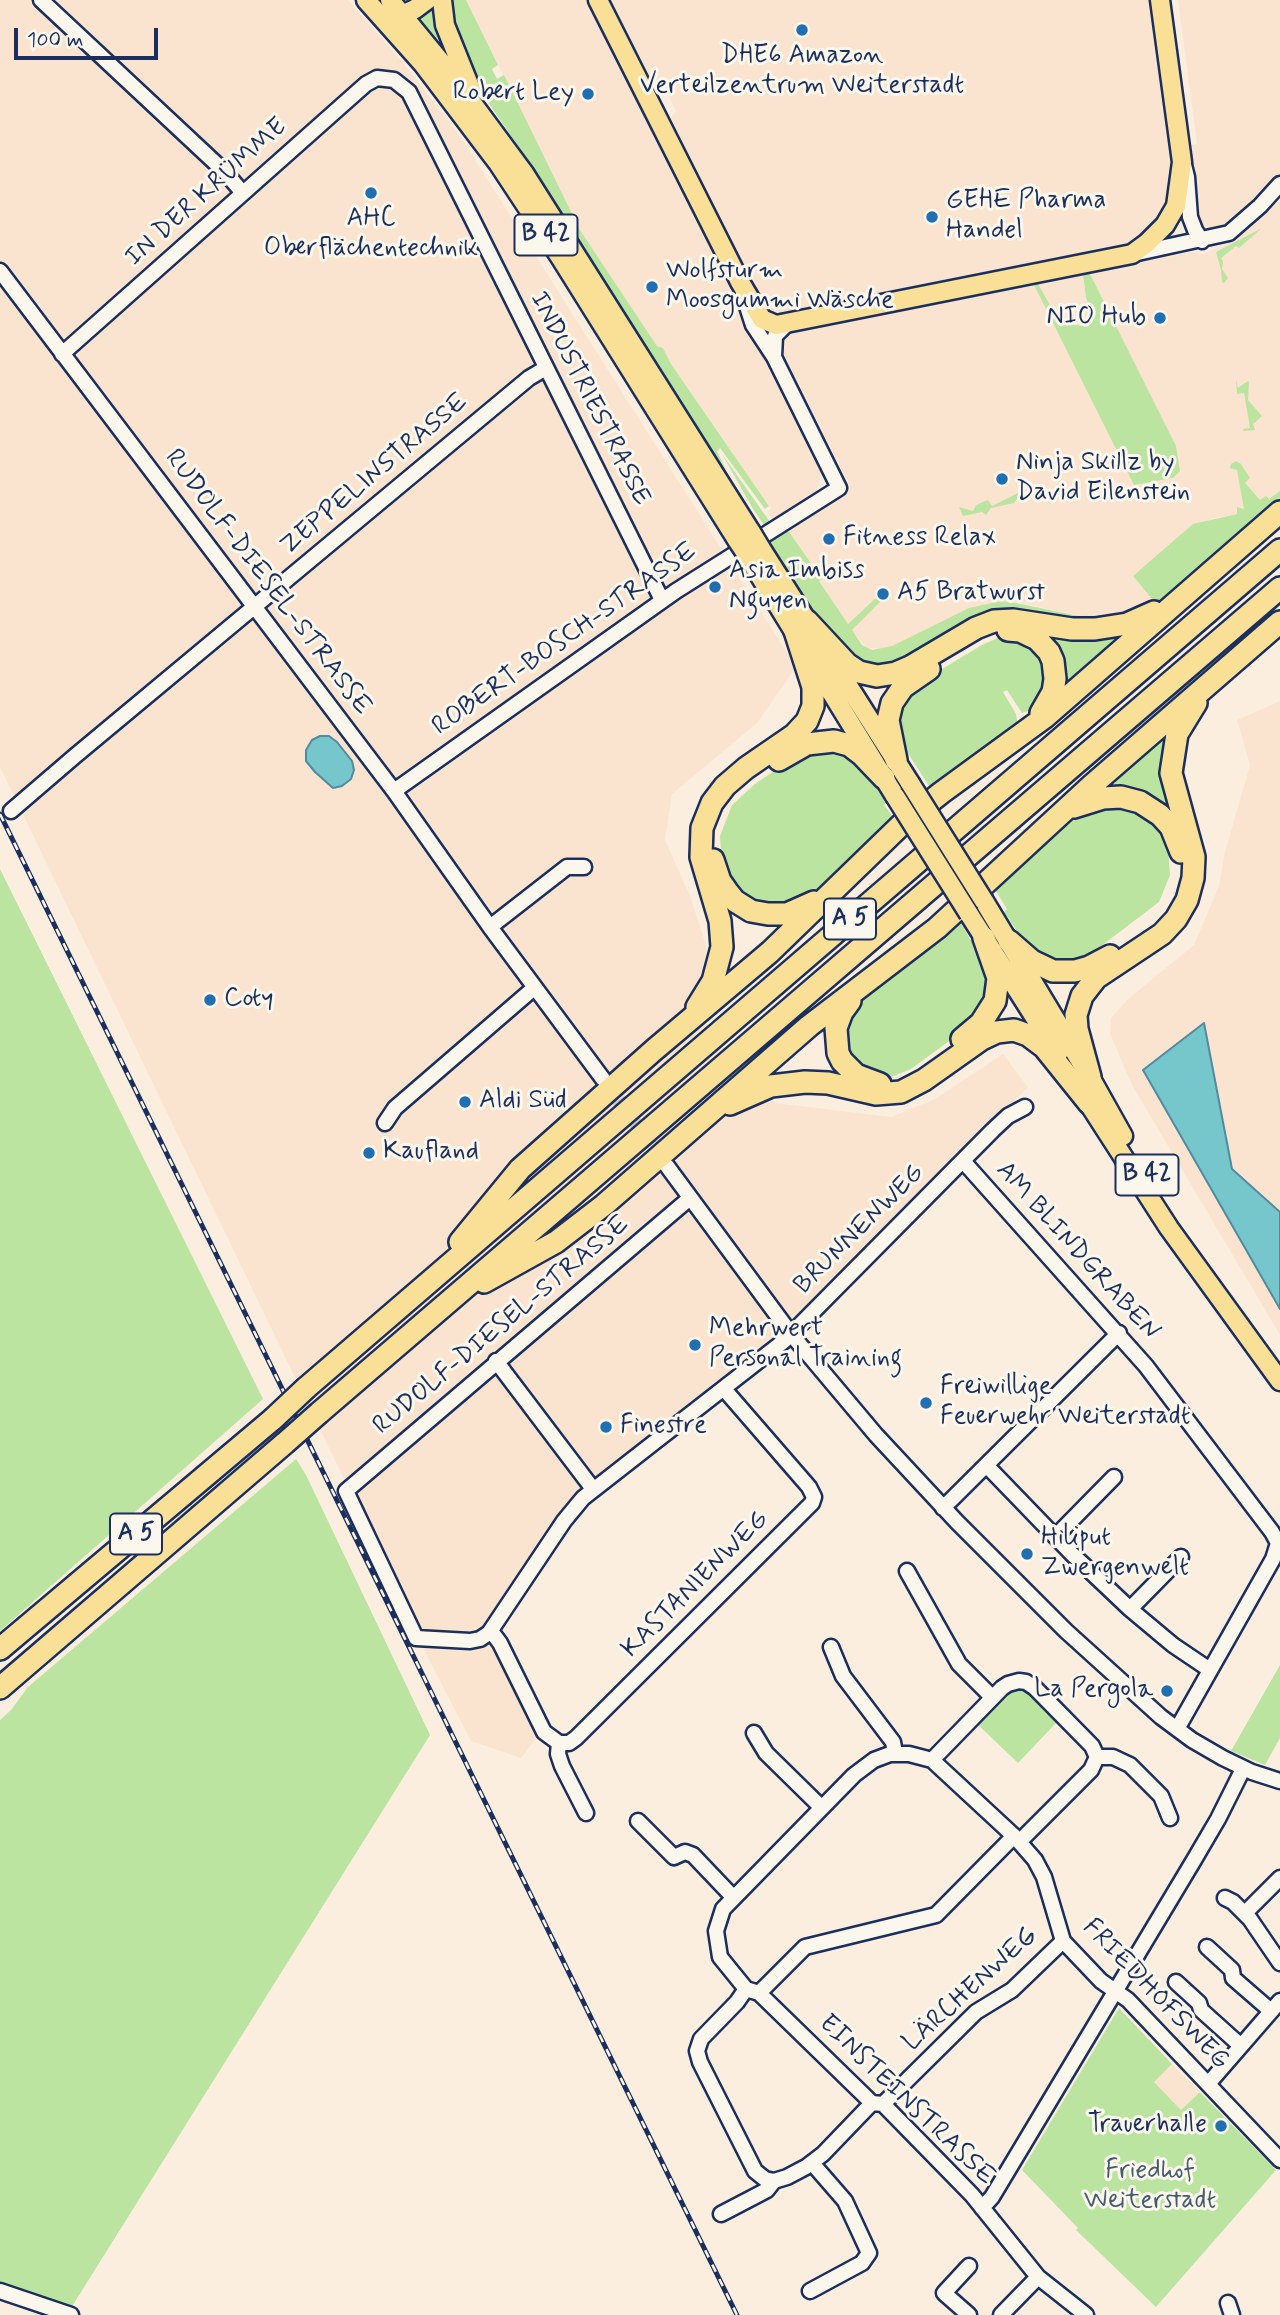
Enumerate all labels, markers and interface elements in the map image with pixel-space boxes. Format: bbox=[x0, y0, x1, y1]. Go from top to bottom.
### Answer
scale bar bbox=[18, 14, 161, 58]
marker: DHE6 Amazon Verteilzentrum Weiterstadt bbox=[794, 22, 810, 38]
text: 100 m bbox=[27, 26, 83, 54]
place label: DHE6 Amazon Verteilzentrum Weiterstadt bbox=[640, 41, 964, 102]
place label: Robert Ley bbox=[453, 78, 574, 110]
marker: Robert Ley bbox=[580, 86, 596, 102]
street label: IN DER KRÜMME bbox=[120, 112, 294, 274]
marker: AHC Oberflächentechnik bbox=[363, 185, 379, 201]
place label: GEHE Pharma Handel bbox=[946, 186, 1106, 248]
place label: AHC Oberflächentechnik bbox=[264, 204, 478, 266]
marker: GEHE Pharma Handel bbox=[924, 209, 940, 225]
road number: B 42 bbox=[514, 214, 578, 256]
place label: Wolfsturm Moosgummi Wäsche bbox=[666, 256, 894, 318]
marker: Wolfsturm Moosgummi Wäsche bbox=[644, 279, 660, 295]
street label: INDUSTRIESTRASSE bbox=[522, 287, 656, 511]
place label: NIO Hub bbox=[1046, 302, 1146, 334]
marker: NIO Hub bbox=[1152, 310, 1168, 326]
street label: ZEPPELINSTRASSE bbox=[275, 388, 475, 562]
street label: RUDOLF-DIESEL-STRASSE bbox=[157, 444, 377, 722]
place label: Ninja Skillz by David Eilenstein bbox=[1016, 448, 1190, 510]
marker: Ninja Skillz by David Eilenstein bbox=[994, 471, 1010, 487]
place label: Fitness Relax bbox=[843, 523, 996, 555]
marker: Fitness Relax bbox=[821, 531, 837, 547]
street label: ROBERT-BOSCH-STRASSE bbox=[427, 537, 703, 743]
place label: Asia Imbiss Nguyen bbox=[729, 556, 864, 618]
place label: A5 Bratwurst bbox=[897, 578, 1045, 610]
marker: Asia Imbiss Nguyen bbox=[707, 579, 723, 595]
marker: A5 Bratwurst bbox=[875, 586, 891, 602]
road number: A 5 bbox=[824, 898, 876, 939]
place label: Coty bbox=[224, 984, 274, 1016]
marker: Coty bbox=[202, 992, 218, 1008]
place label: Aldi Süd bbox=[479, 1086, 567, 1118]
marker: Aldi Süd bbox=[457, 1094, 473, 1110]
place label: Kaufland bbox=[383, 1137, 479, 1169]
marker: Kaufland bbox=[361, 1145, 377, 1161]
road number: B 42 bbox=[1116, 1154, 1178, 1196]
street label: AM BLINDGRABEN bbox=[988, 1156, 1166, 1348]
street label: BRUNNENWEG bbox=[788, 1158, 932, 1302]
street label: RUDOLF-DIESEL-STRASSE bbox=[368, 1210, 636, 1442]
place label: Mehrwert Personal Training bbox=[709, 1314, 902, 1376]
marker: Mehrwert Personal Training bbox=[687, 1337, 703, 1353]
place label: Freiwillige Feuerwehr Weiterstadt bbox=[940, 1372, 1190, 1434]
marker: Freiwillige Feuerwehr Weiterstadt bbox=[918, 1395, 934, 1411]
place label: Finestre bbox=[620, 1411, 707, 1443]
marker: Finestre bbox=[598, 1419, 614, 1435]
street label: KASTANIENWEG bbox=[616, 1505, 776, 1665]
road number: A 5 bbox=[110, 1514, 162, 1554]
place label: Hiliput Zwergenwelt bbox=[1041, 1523, 1189, 1584]
marker: Hiliput Zwergenwelt bbox=[1019, 1546, 1035, 1562]
place label: La Pergola bbox=[1034, 1675, 1153, 1707]
marker: La Pergola bbox=[1159, 1683, 1175, 1699]
street label: FRIEDHOFSWEG bbox=[1075, 1913, 1235, 2077]
street label: LÄRCHENWEG bbox=[897, 1921, 1045, 2059]
street label: EINSTEINSTRASSE bbox=[811, 2009, 1001, 2193]
place label: Trauerhalle bbox=[1088, 2110, 1207, 2142]
marker: Trauerhalle bbox=[1213, 2118, 1229, 2134]
park label: Friedhof Weiterstadt bbox=[1084, 2156, 1216, 2218]

